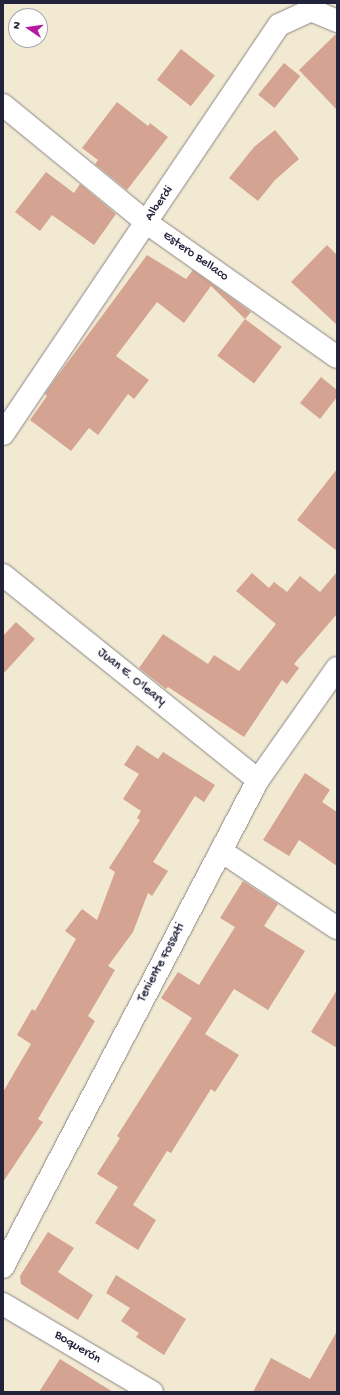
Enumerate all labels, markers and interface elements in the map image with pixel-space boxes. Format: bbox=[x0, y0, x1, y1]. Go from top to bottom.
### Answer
north arrow bbox=[8, 8, 48, 48]
text: N bbox=[11, 21, 24, 30]
street label: Alberdi bbox=[143, 183, 177, 225]
street label: Estero Bellaco bbox=[159, 229, 231, 285]
street label: Juan E. O'leary bbox=[94, 646, 168, 710]
street label: Teniente Fossati bbox=[135, 921, 189, 1005]
street label: Boquerón bbox=[51, 1328, 103, 1368]

